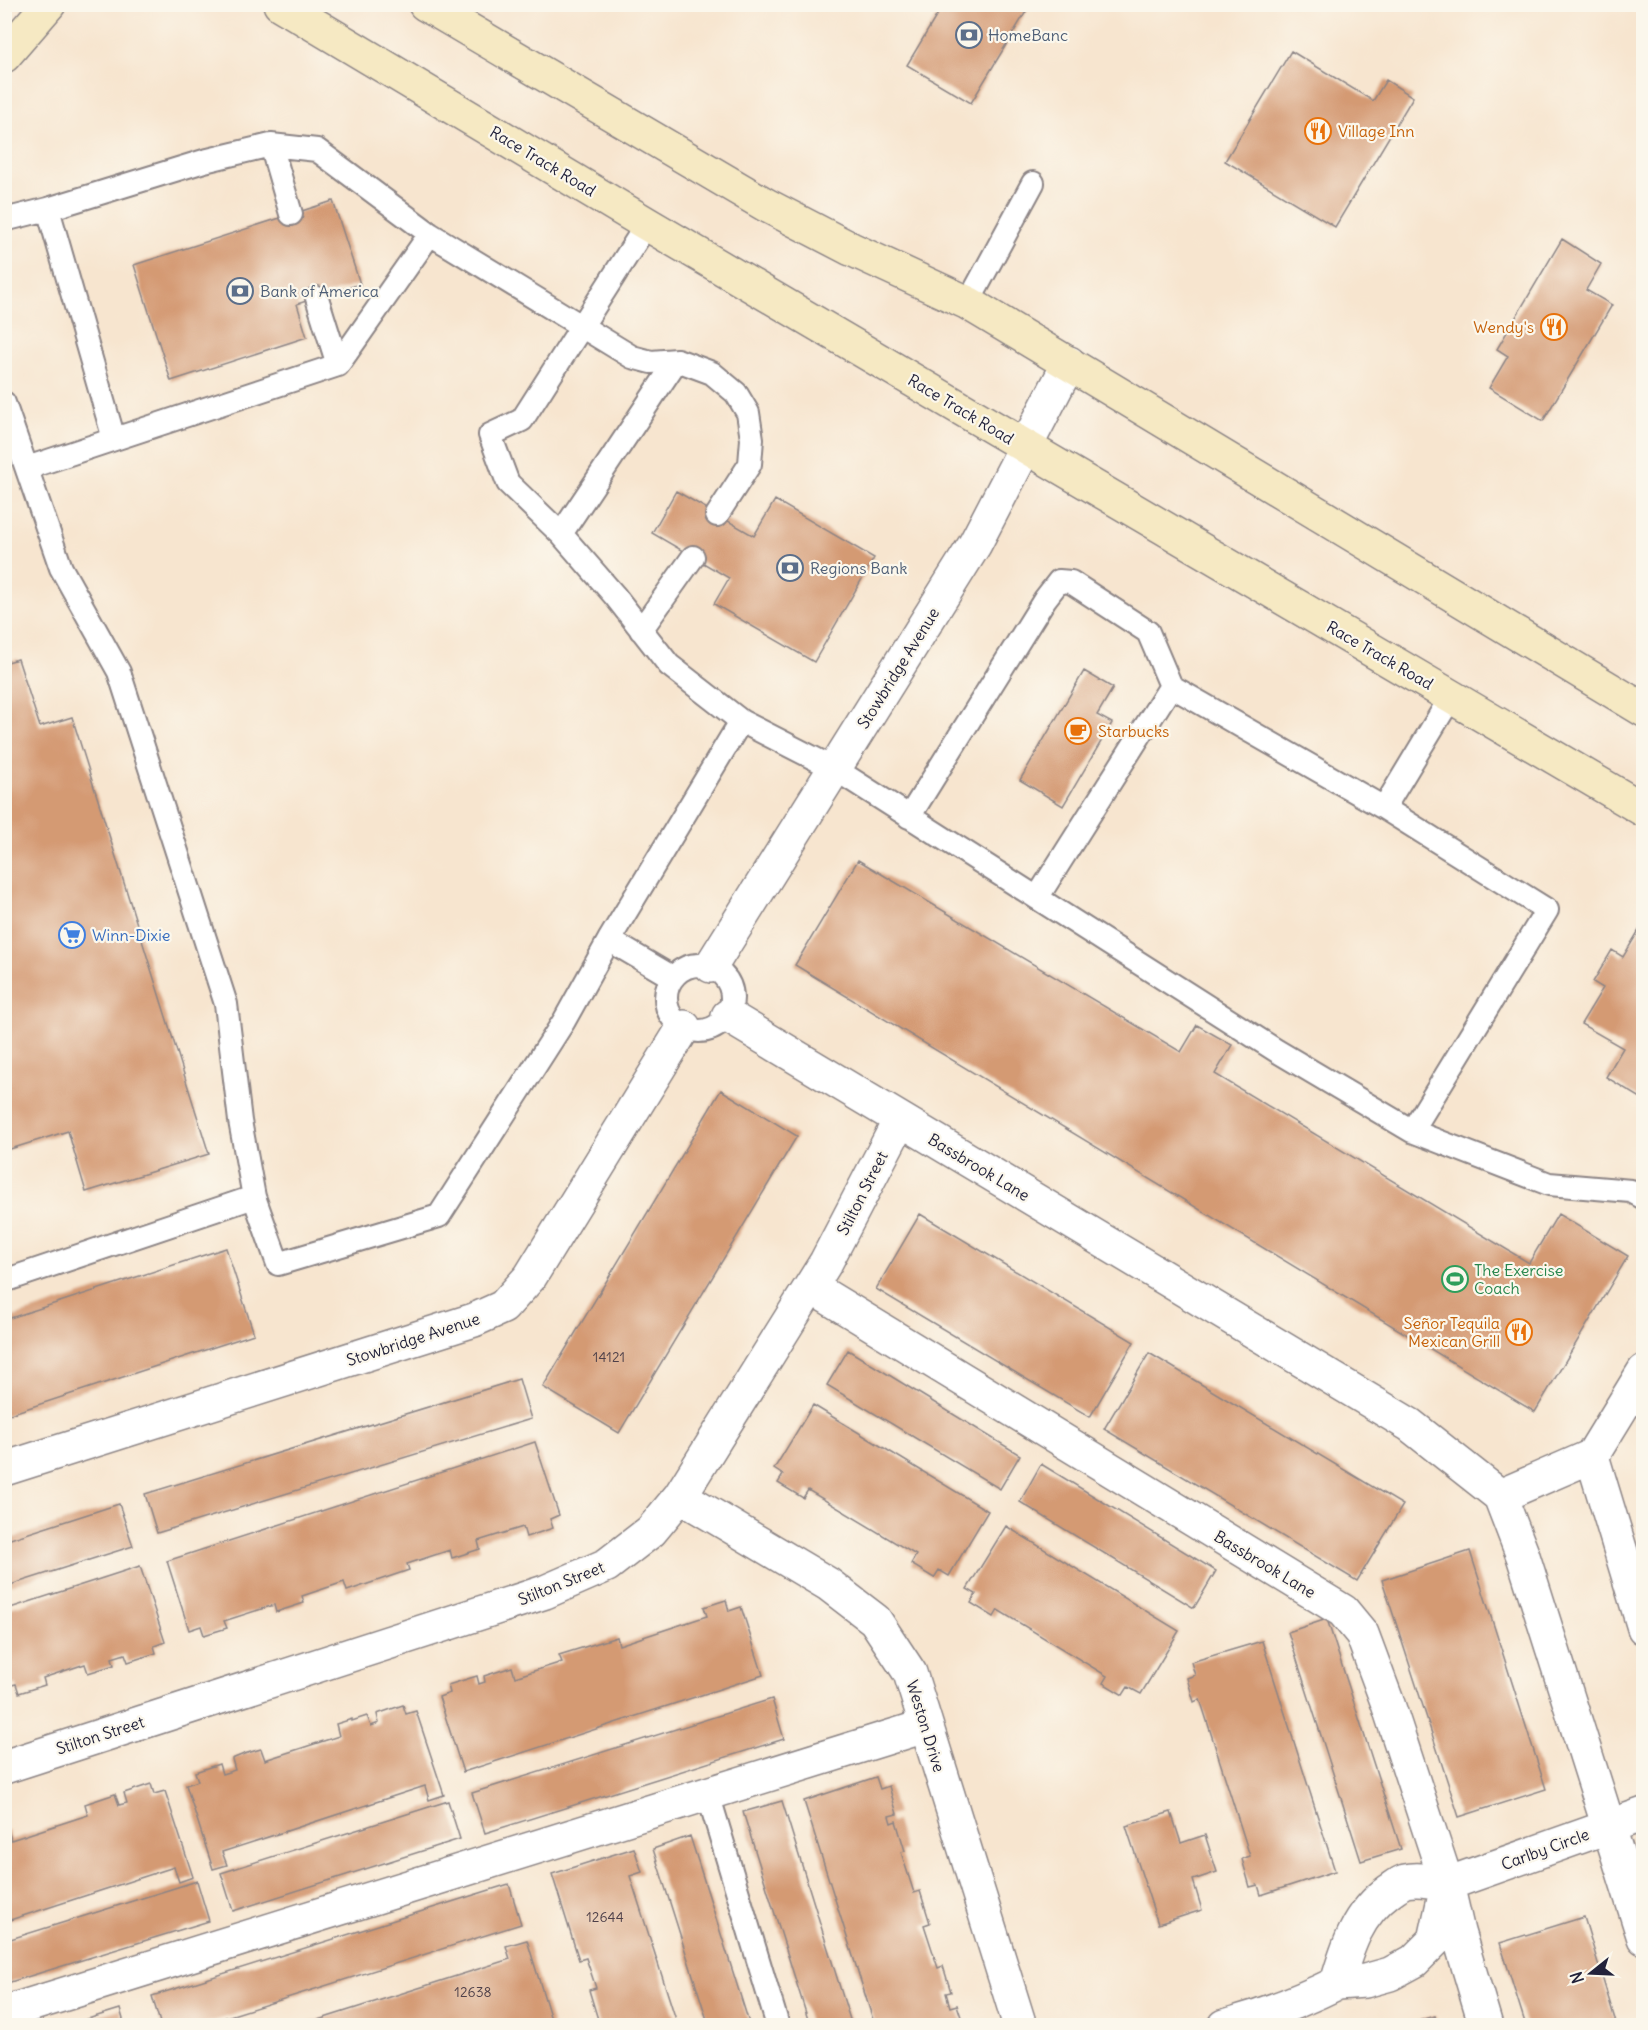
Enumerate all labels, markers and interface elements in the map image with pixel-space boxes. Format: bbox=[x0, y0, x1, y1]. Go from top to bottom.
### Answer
bank icon: HomeBanc bbox=[954, 20, 984, 50]
place label: HomeBanc bbox=[988, 25, 1068, 45]
restaurant icon: Village Inn bbox=[1303, 116, 1333, 146]
place label: Village Inn bbox=[1338, 121, 1415, 141]
street label: Race Track Road bbox=[487, 122, 599, 200]
bank icon: Bank of America bbox=[225, 276, 255, 306]
place label: Bank of America bbox=[260, 281, 379, 301]
restaurant icon: Wendy's bbox=[1539, 312, 1569, 342]
place label: Wendy's bbox=[1473, 317, 1534, 337]
street label: Race Track Road bbox=[905, 370, 1017, 448]
bank icon: Regions Bank bbox=[775, 553, 805, 583]
place label: Regions Bank bbox=[810, 558, 907, 578]
street label: Stowbridge Avenue bbox=[853, 604, 943, 732]
street label: Race Track Road bbox=[1323, 616, 1437, 694]
cafe icon: Starbucks bbox=[1063, 716, 1093, 746]
place label: Starbucks bbox=[1098, 721, 1169, 741]
supermarket icon: Winn-Dixie bbox=[57, 920, 87, 950]
place label: Winn-Dixie bbox=[92, 925, 170, 945]
street label: Bassbrook Lane bbox=[925, 1129, 1033, 1205]
street label: Stilton Street bbox=[832, 1147, 892, 1238]
place label: The Exercise Coach bbox=[1474, 1260, 1563, 1298]
sports icon: The Exercise Coach bbox=[1440, 1264, 1470, 1294]
street label: Stowbridge Avenue bbox=[344, 1308, 482, 1370]
place label: Señor Tequila Mexican Grill bbox=[1404, 1313, 1500, 1351]
restaurant icon: Señor Tequila Mexican Grill bbox=[1504, 1317, 1534, 1347]
house number: 14121 bbox=[593, 1348, 625, 1366]
street label: Bassbrook Lane bbox=[1211, 1526, 1319, 1602]
street label: Stilton Street bbox=[515, 1556, 608, 1609]
street label: Weston Drive bbox=[903, 1678, 949, 1774]
street label: Stilton Street bbox=[53, 1711, 147, 1759]
street label: Carlby Circle bbox=[1498, 1824, 1592, 1874]
house number: 12644 bbox=[586, 1908, 624, 1926]
north arrow bbox=[1561, 1943, 1621, 2003]
text: N bbox=[1566, 1969, 1588, 1986]
house number: 12638 bbox=[454, 1983, 492, 2001]

